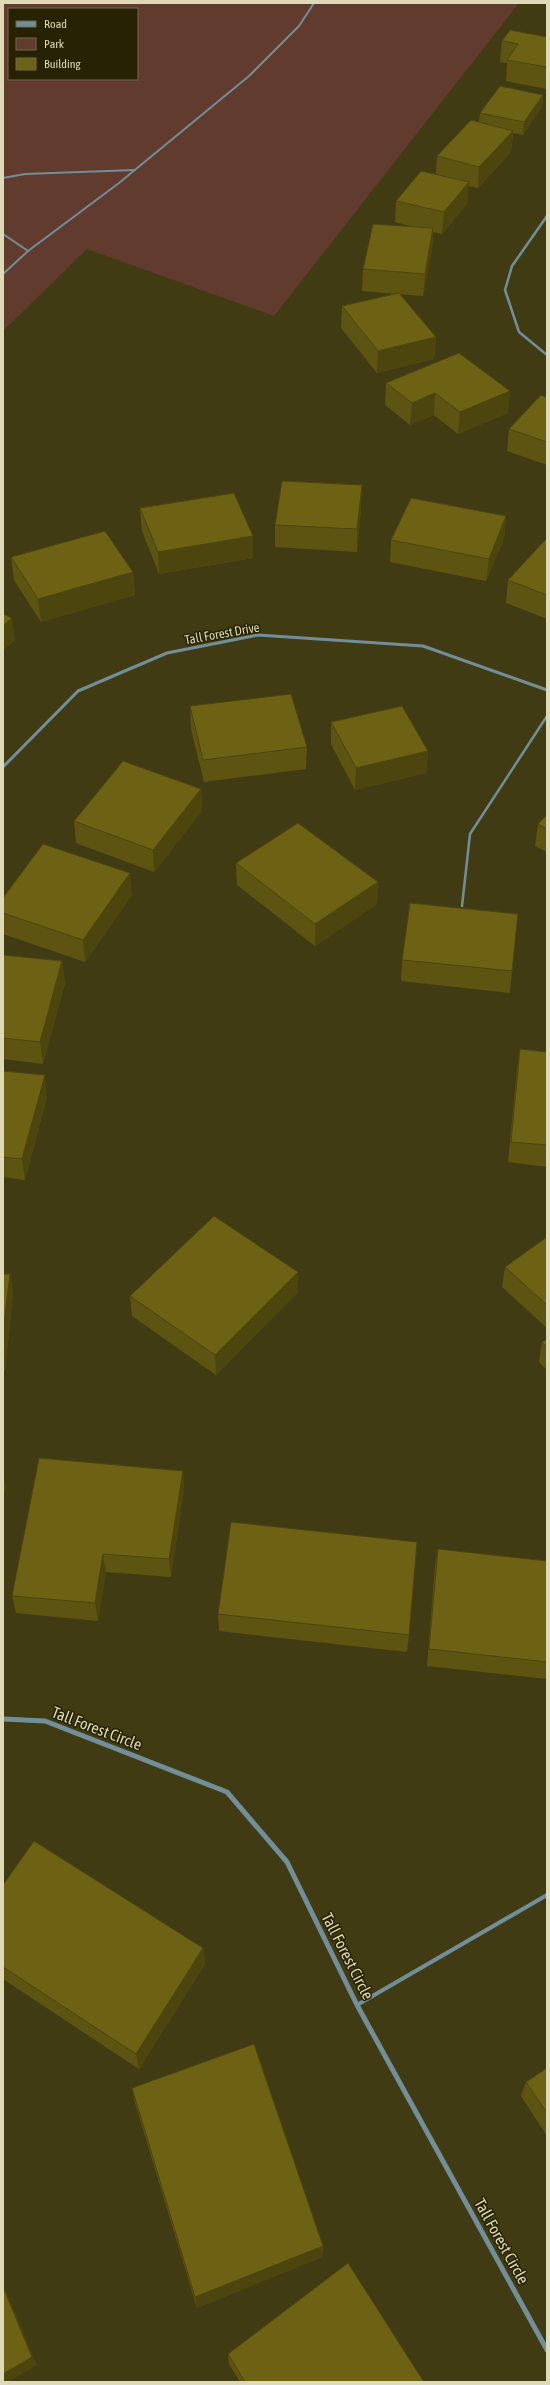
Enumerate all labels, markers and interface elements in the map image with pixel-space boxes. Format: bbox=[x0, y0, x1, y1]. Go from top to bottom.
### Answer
legend bbox=[8, 8, 138, 80]
text: Road bbox=[44, 17, 67, 31]
text: Park bbox=[44, 37, 65, 51]
text: Building bbox=[44, 57, 82, 71]
street label: Tall Forest Drive bbox=[184, 620, 261, 647]
street label: Tall Forest Circle bbox=[49, 1703, 145, 1753]
street label: Tall Forest Circle bbox=[318, 1910, 378, 2002]
street label: Tall Forest Circle bbox=[471, 2195, 533, 2287]

